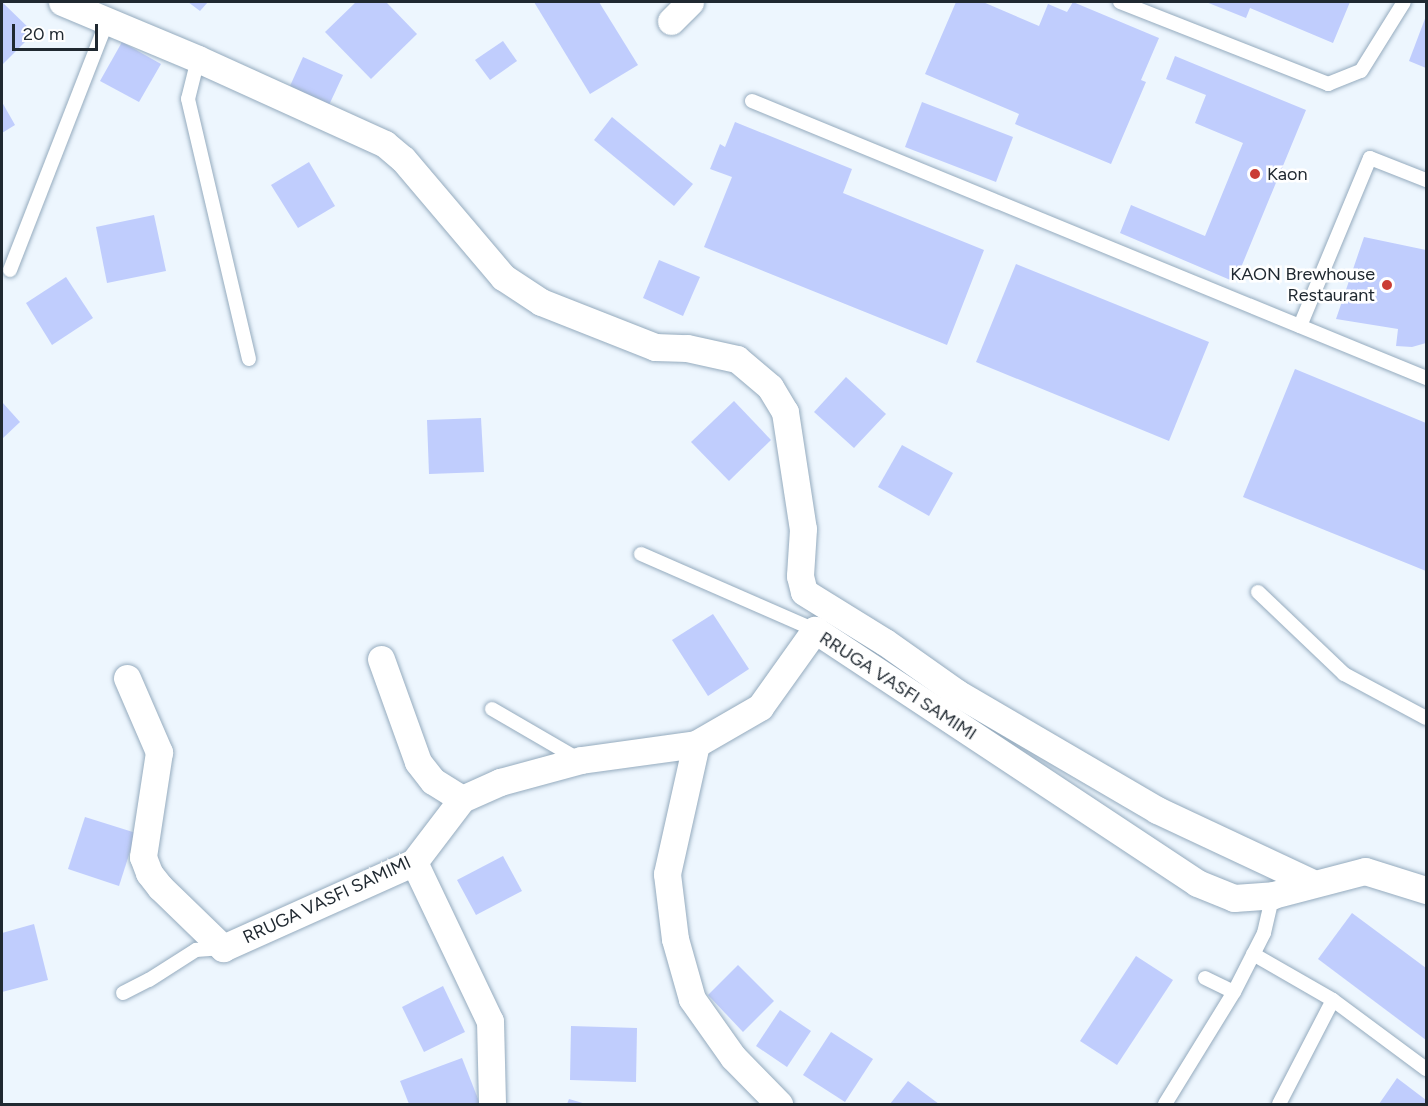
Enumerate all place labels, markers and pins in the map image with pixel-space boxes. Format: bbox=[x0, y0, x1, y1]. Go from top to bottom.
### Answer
place label: Kaon bbox=[1267, 163, 1307, 185]
marker: Kaon bbox=[1248, 167, 1262, 181]
place label: KAON Brewhouse Restaurant bbox=[1230, 264, 1375, 306]
marker: KAON Brewhouse Restaurant bbox=[1380, 278, 1394, 292]

